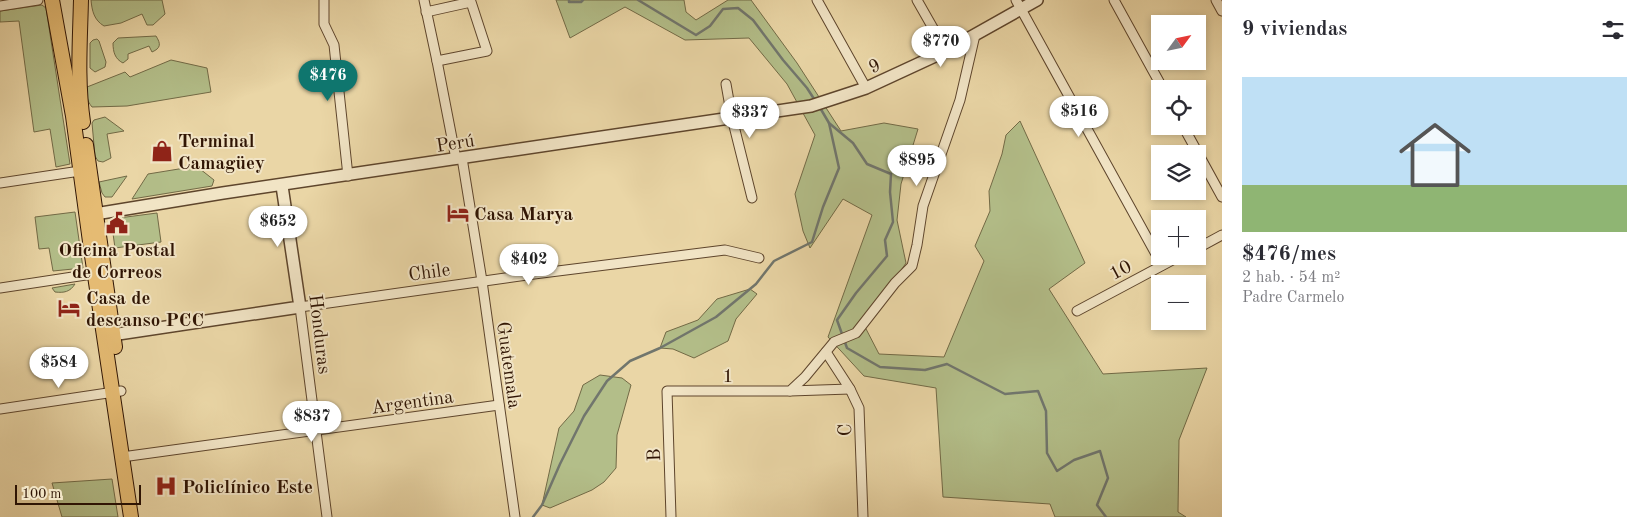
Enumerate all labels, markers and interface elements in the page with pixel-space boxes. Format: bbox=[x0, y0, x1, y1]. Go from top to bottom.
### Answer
north arrow bbox=[1151, 15, 1206, 70]
map controls bbox=[1151, 15, 1206, 330]
icon: filters bbox=[1599, 16, 1627, 44]
text: 9 viviendas bbox=[1242, 19, 1347, 40]
pin: $770 bbox=[911, 26, 971, 68]
text: $770 bbox=[922, 34, 960, 50]
street label: 9 bbox=[866, 56, 884, 78]
pin: $476 bbox=[298, 59, 358, 102]
text: $476 bbox=[309, 68, 347, 84]
button: locate bbox=[1151, 80, 1206, 135]
pin: $337 bbox=[720, 96, 780, 139]
pin: $516 bbox=[1049, 96, 1109, 138]
text: $516 bbox=[1060, 104, 1098, 120]
text: $337 bbox=[731, 105, 769, 121]
icon: home bbox=[1390, 110, 1480, 200]
street label: Perú bbox=[435, 132, 476, 157]
place label: Terminal Camagüey bbox=[178, 133, 265, 174]
shop icon: Terminal Camagüey bbox=[149, 138, 175, 164]
pin: $895 bbox=[887, 144, 947, 187]
button: layers bbox=[1151, 145, 1206, 200]
text: $895 bbox=[898, 153, 936, 169]
hotel icon: Casa Marya bbox=[445, 200, 471, 226]
pin: $652 bbox=[248, 206, 308, 248]
place label: Casa Marya bbox=[474, 206, 573, 225]
public building icon: Oficina Postal de Correos bbox=[104, 210, 130, 236]
button: + bbox=[1151, 210, 1206, 265]
text: $652 bbox=[259, 214, 297, 230]
place label: Oficina Postal de Correos bbox=[59, 242, 176, 283]
pin: $402 bbox=[499, 244, 559, 286]
text: $476/mes bbox=[1242, 244, 1336, 265]
text: $402 bbox=[510, 252, 548, 268]
street label: 10 bbox=[1107, 258, 1135, 285]
street label: Chile bbox=[407, 261, 452, 286]
text: 2 hab. · 54 m² bbox=[1242, 270, 1340, 286]
button: − bbox=[1151, 275, 1206, 330]
place label: Casa de descanso PCC bbox=[86, 290, 204, 331]
text: Padre Carmelo bbox=[1242, 290, 1344, 306]
street label: Honduras bbox=[304, 293, 333, 375]
hotel icon: Casa de descanso PCC bbox=[56, 295, 82, 321]
street label: Guatemala bbox=[492, 321, 523, 411]
pin: $584 bbox=[29, 346, 89, 389]
text: $584 bbox=[40, 355, 78, 371]
street label: 1 bbox=[722, 368, 734, 387]
street label: Argentina bbox=[370, 388, 455, 419]
pin: $837 bbox=[282, 400, 342, 443]
text: $837 bbox=[293, 409, 331, 425]
street label: C bbox=[837, 423, 856, 437]
street label: B bbox=[646, 448, 665, 462]
hospital icon: Policlínico Este bbox=[153, 473, 179, 499]
place label: Policlínico Este bbox=[182, 479, 313, 498]
scale bar bbox=[15, 482, 141, 505]
text: 100 m bbox=[22, 487, 61, 501]

